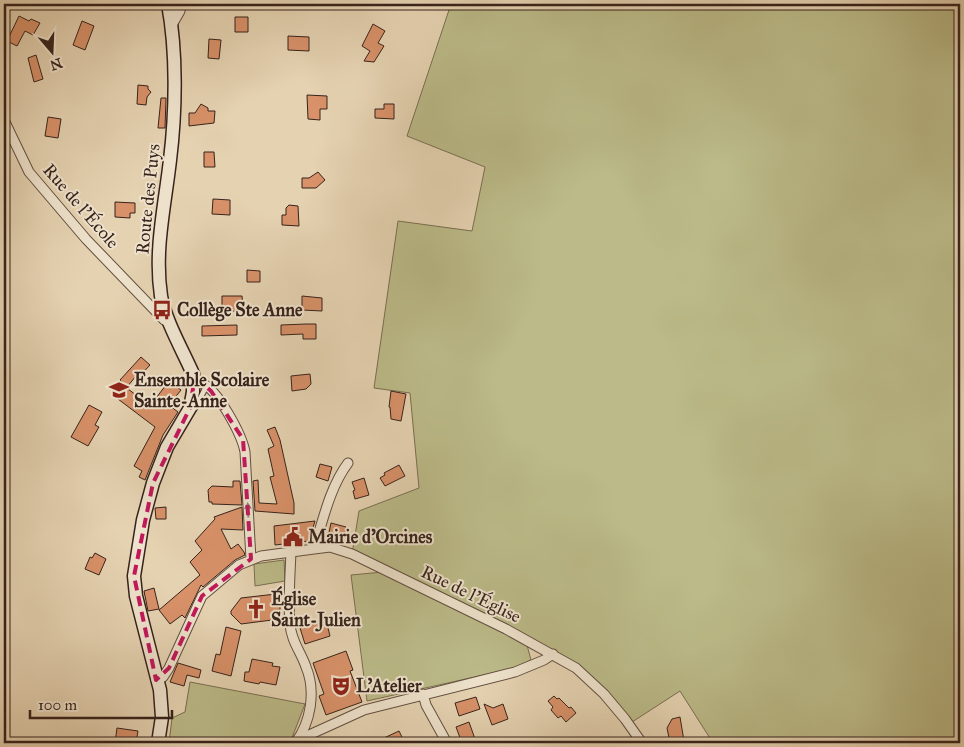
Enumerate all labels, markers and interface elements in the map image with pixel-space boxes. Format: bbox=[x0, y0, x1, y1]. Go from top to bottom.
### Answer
north arrow bbox=[28, 28, 78, 78]
text: N bbox=[48, 54, 64, 74]
street label: Route des Puys bbox=[131, 143, 165, 255]
street label: Rue de l'École bbox=[38, 158, 125, 253]
bus stop icon: Collège Ste Anne bbox=[151, 299, 173, 321]
place label: Collège Ste Anne bbox=[177, 299, 303, 322]
place label: Ensemble Scolaire Sainte-Anne bbox=[134, 369, 270, 412]
school or university icon: Ensemble Scolaire Sainte-Anne bbox=[108, 379, 130, 401]
one-way arrow bbox=[244, 502, 252, 518]
public building icon: Mairie d'Orcines bbox=[282, 526, 304, 548]
place label: Mairie d'Orcines bbox=[308, 526, 433, 548]
street label: Rue de l'Église bbox=[417, 559, 525, 629]
place label: Église Saint-Julien bbox=[271, 585, 361, 632]
church icon: Église Saint-Julien bbox=[245, 598, 267, 620]
theatre icon: L'Atelier bbox=[330, 675, 352, 697]
place label: L'Atelier bbox=[356, 675, 423, 697]
scale bar bbox=[30, 687, 172, 719]
text: 100 m bbox=[38, 696, 78, 714]

